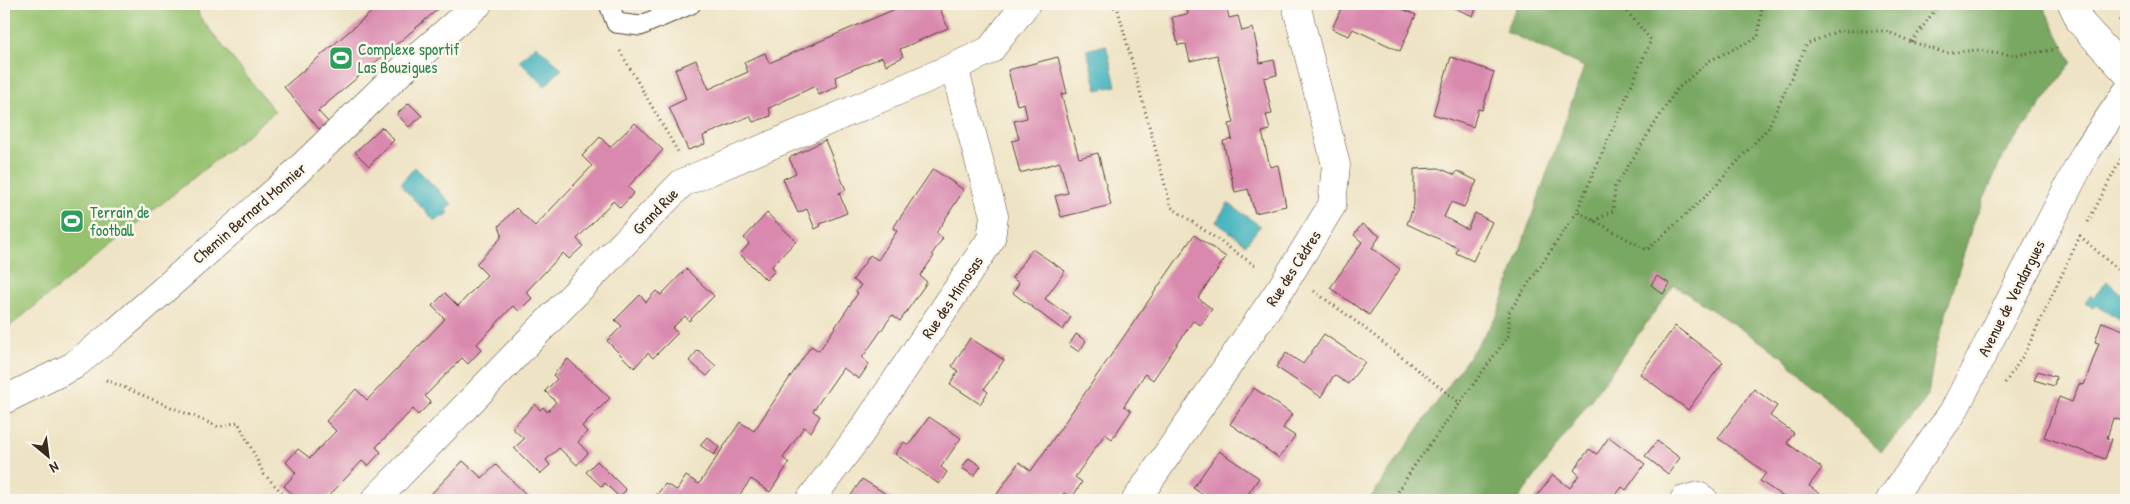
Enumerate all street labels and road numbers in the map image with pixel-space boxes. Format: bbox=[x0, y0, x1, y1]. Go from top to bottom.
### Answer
street label: Chemin Bernard Monnier bbox=[187, 157, 311, 269]
street label: Grand Rue bbox=[627, 182, 683, 239]
street label: Rue des Cèdres bbox=[1260, 226, 1326, 310]
street label: Avenue de Vendargues bbox=[1972, 236, 2050, 360]
street label: Rue des Mimosas bbox=[916, 251, 988, 343]

